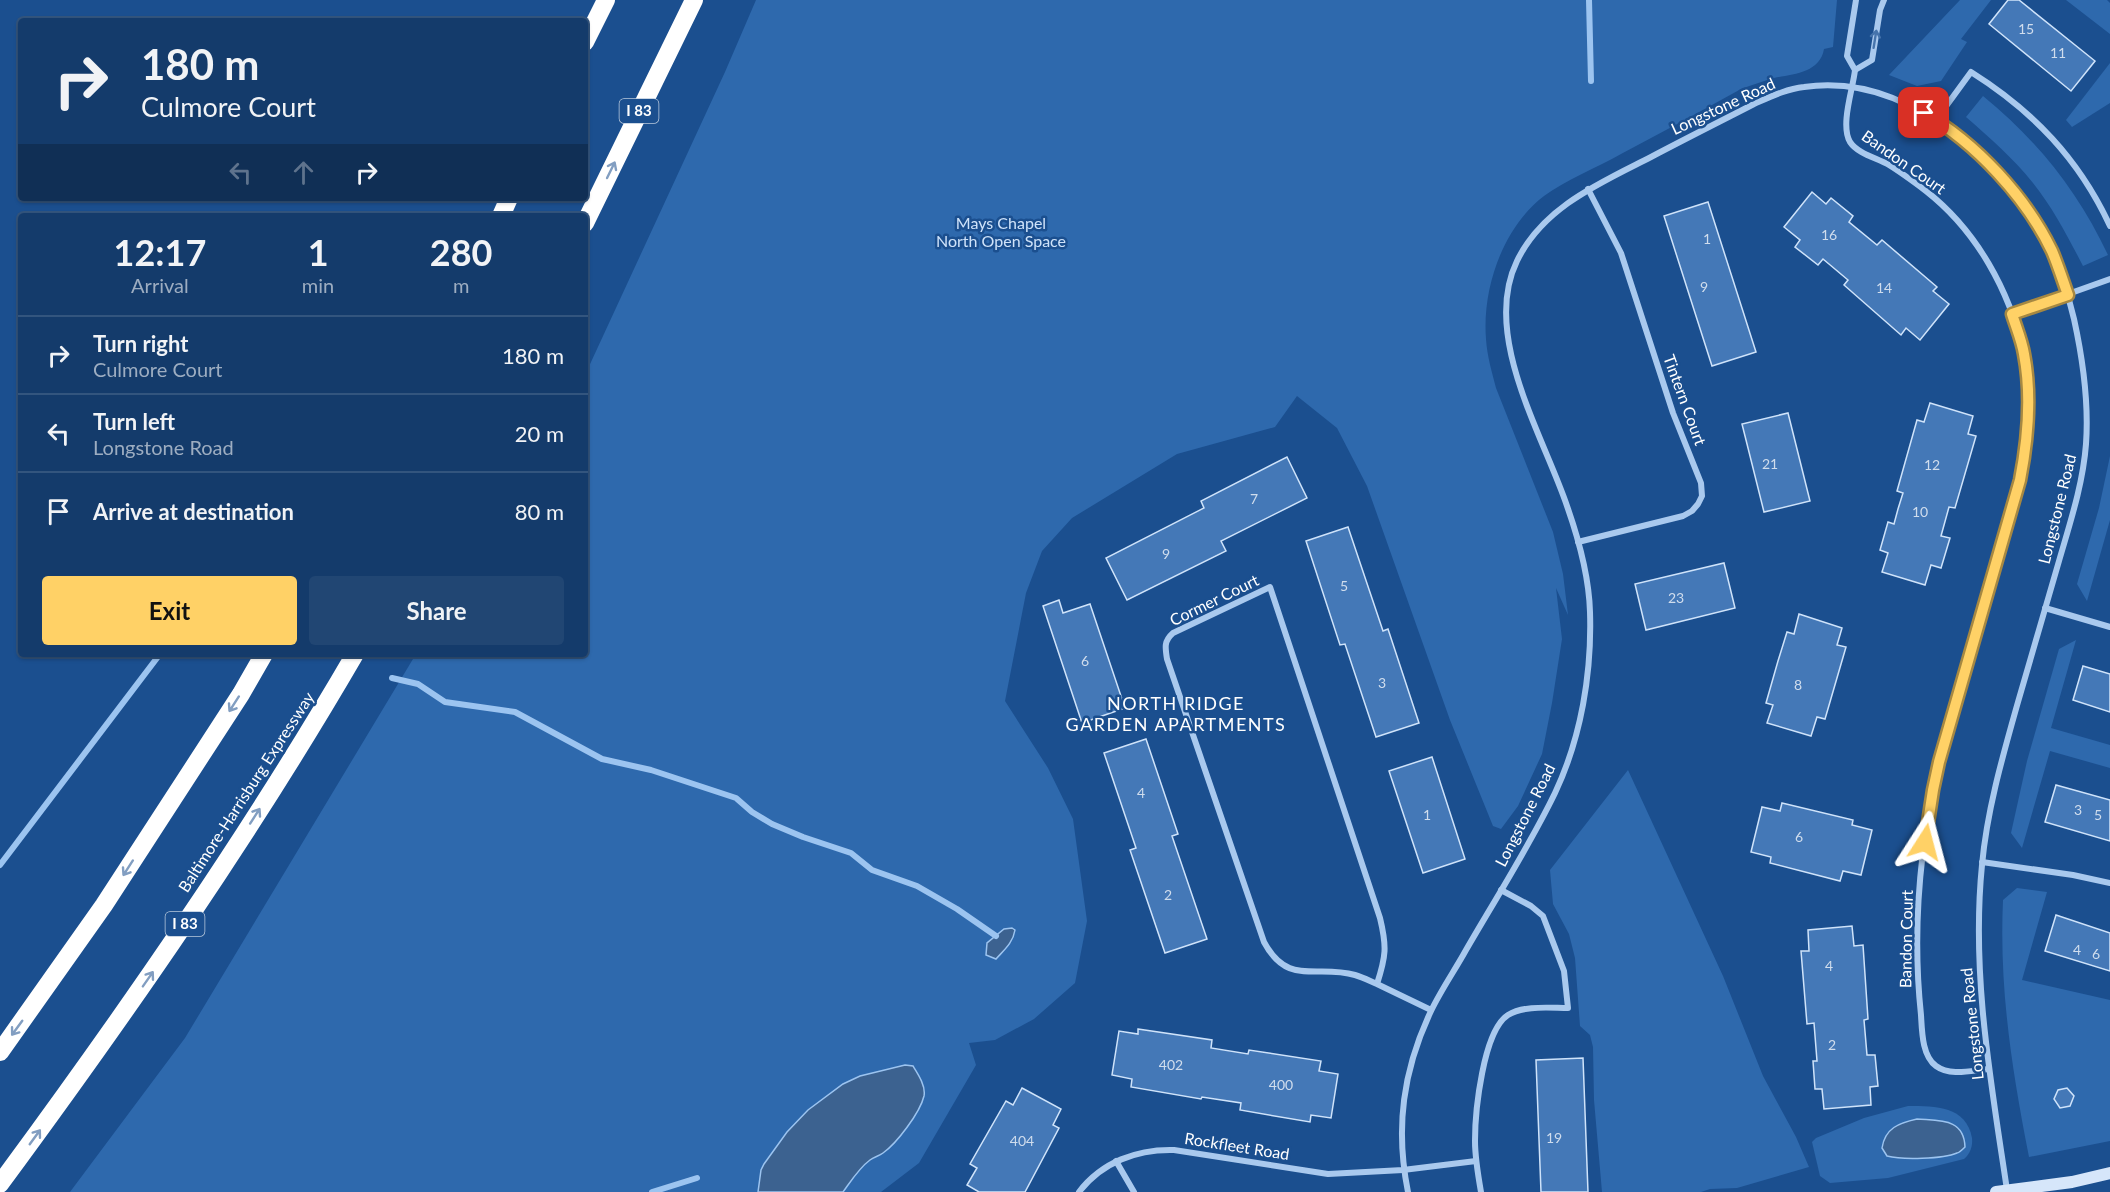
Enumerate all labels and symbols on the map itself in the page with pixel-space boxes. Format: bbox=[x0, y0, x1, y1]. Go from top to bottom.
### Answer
house number: 15 bbox=[2018, 20, 2034, 37]
one-way arrow bbox=[1870, 30, 1881, 50]
house number: 11 bbox=[2050, 44, 2066, 61]
street label: Longstone Road bbox=[1668, 73, 1778, 138]
pin bbox=[1898, 87, 1949, 138]
road number: I 83 bbox=[620, 99, 658, 123]
street label: Bandon Court bbox=[1859, 126, 1950, 198]
one-way arrow bbox=[605, 162, 617, 180]
park label: Mays Chapel North Open Space bbox=[936, 213, 1066, 250]
house number: 16 bbox=[1821, 226, 1837, 243]
house number: 1 bbox=[1703, 230, 1711, 247]
house number: 9 bbox=[1700, 278, 1708, 295]
house number: 14 bbox=[1876, 279, 1892, 296]
street label: Tintern Court bbox=[1660, 352, 1711, 448]
street label: Longstone Road bbox=[2034, 452, 2079, 566]
house number: 21 bbox=[1762, 455, 1778, 472]
house number: 12 bbox=[1924, 456, 1940, 473]
house number: 7 bbox=[1250, 490, 1258, 507]
house number: 10 bbox=[1912, 503, 1928, 520]
house number: 9 bbox=[1162, 545, 1170, 562]
street label: Cormer Court bbox=[1166, 570, 1262, 629]
house number: 5 bbox=[1340, 577, 1348, 594]
house number: 23 bbox=[1668, 589, 1684, 606]
house number: 6 bbox=[1081, 652, 1089, 669]
house number: 3 bbox=[1378, 674, 1386, 691]
house number: 8 bbox=[1794, 676, 1802, 693]
street label: Baltimore-Harrisburg Expressway bbox=[174, 688, 318, 895]
district label: NORTH RIDGE GARDEN APARTMENTS bbox=[1066, 692, 1286, 735]
one-way arrow bbox=[228, 695, 240, 712]
street label: Longstone Road bbox=[1491, 760, 1559, 869]
house number: 4 bbox=[1137, 784, 1145, 801]
house number: 3 bbox=[2074, 801, 2082, 818]
house number: 1 bbox=[1423, 806, 1431, 823]
house number: 5 bbox=[2094, 806, 2102, 823]
one-way arrow bbox=[250, 808, 262, 825]
position arrow bbox=[1893, 810, 1957, 874]
house number: 6 bbox=[1795, 828, 1803, 845]
one-way arrow bbox=[122, 859, 134, 876]
house number: 2 bbox=[1164, 886, 1172, 903]
street label: Bandon Court bbox=[1895, 889, 1916, 988]
road number: I 83 bbox=[166, 912, 204, 936]
house number: 4 bbox=[2073, 941, 2081, 958]
house number: 6 bbox=[2092, 945, 2100, 962]
house number: 4 bbox=[1825, 957, 1833, 974]
street label: Longstone Road bbox=[1956, 967, 1987, 1081]
one-way arrow bbox=[142, 971, 154, 987]
one-way arrow bbox=[11, 1020, 23, 1036]
house number: 2 bbox=[1828, 1036, 1836, 1053]
house number: 402 bbox=[1159, 1056, 1183, 1073]
house number: 400 bbox=[1269, 1076, 1293, 1093]
street label: Rockfleet Road bbox=[1183, 1128, 1291, 1163]
house number: 19 bbox=[1546, 1129, 1562, 1146]
one-way arrow bbox=[28, 1130, 41, 1146]
house number: 404 bbox=[1010, 1132, 1034, 1149]

